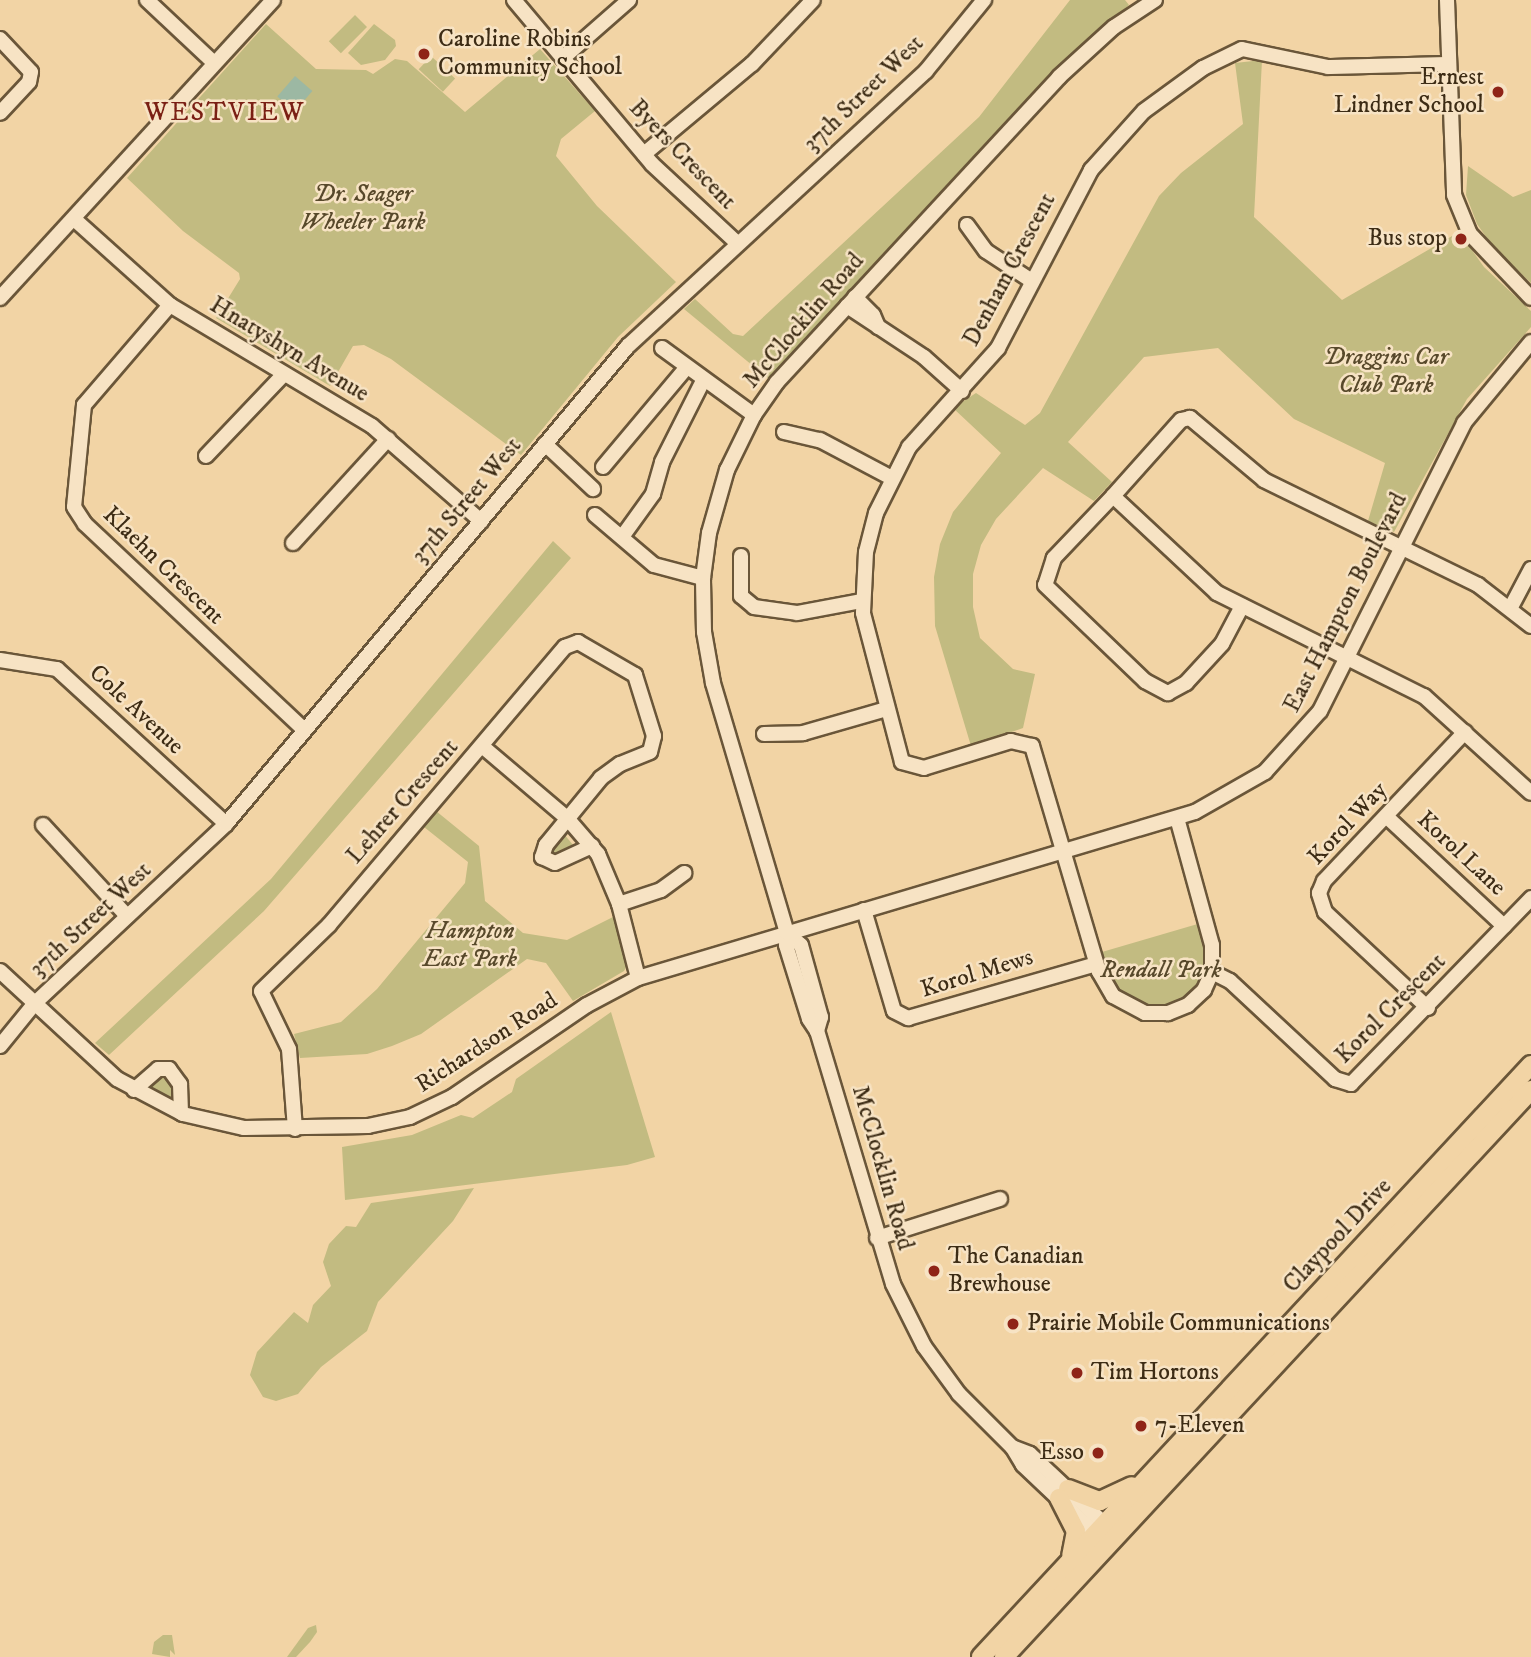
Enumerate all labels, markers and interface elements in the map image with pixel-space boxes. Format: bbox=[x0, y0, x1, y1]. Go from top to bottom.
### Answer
place label: Caroline Robins Community School bbox=[438, 26, 622, 82]
street label: 37th Street West bbox=[798, 30, 930, 158]
marker: Caroline Robins Community School bbox=[416, 46, 432, 62]
place label: Ernest Lindner School bbox=[1334, 64, 1484, 120]
marker: Ernest Lindner School bbox=[1490, 84, 1506, 100]
street label: Byers Crescent bbox=[622, 94, 742, 216]
district label: WESTVIEW bbox=[145, 97, 305, 129]
park label: Dr. Seager Wheeler Park bbox=[300, 181, 426, 237]
street label: Denham Crescent bbox=[958, 188, 1062, 352]
place label: Bus stop bbox=[1368, 225, 1447, 253]
marker: Bus stop bbox=[1453, 231, 1469, 247]
street label: McClocklin Road bbox=[737, 248, 871, 394]
street label: Hnatyshyn Avenue bbox=[204, 291, 374, 409]
park label: Draggins Car Club Park bbox=[1324, 344, 1448, 400]
street label: 37th Street West bbox=[406, 432, 528, 570]
street label: East Hampton Boulevard bbox=[1278, 488, 1414, 718]
street label: Klaehn Crescent bbox=[96, 501, 230, 631]
street label: Cole Avenue bbox=[83, 659, 189, 761]
street label: Lehrer Crescent bbox=[341, 734, 465, 870]
street label: Korol Way bbox=[1302, 776, 1394, 872]
street label: Korol Lane bbox=[1411, 806, 1511, 902]
street label: 37th Street West bbox=[24, 856, 158, 984]
park label: Hampton East Park bbox=[423, 918, 517, 974]
street label: Korol Mews bbox=[917, 943, 1037, 1005]
street label: Korol Crescent bbox=[1330, 948, 1452, 1070]
park label: Rendall Park bbox=[1101, 957, 1221, 985]
street label: Richardson Road bbox=[411, 986, 563, 1100]
street label: McClocklin Road bbox=[845, 1082, 919, 1254]
street label: Claypool Drive bbox=[1278, 1173, 1398, 1299]
place label: The Canadian Brewhouse bbox=[948, 1243, 1084, 1299]
marker: The Canadian Brewhouse bbox=[926, 1263, 942, 1279]
place label: Prairie Mobile Communications bbox=[1027, 1310, 1330, 1338]
marker: Prairie Mobile Communications bbox=[1005, 1316, 1021, 1332]
place label: Tim Hortons bbox=[1091, 1359, 1219, 1387]
marker: Tim Hortons bbox=[1069, 1365, 1085, 1381]
place label: 7-Eleven bbox=[1155, 1412, 1244, 1440]
marker: 7-Eleven bbox=[1133, 1418, 1149, 1434]
place label: Esso bbox=[1039, 1439, 1084, 1467]
marker: Esso bbox=[1090, 1445, 1106, 1461]

